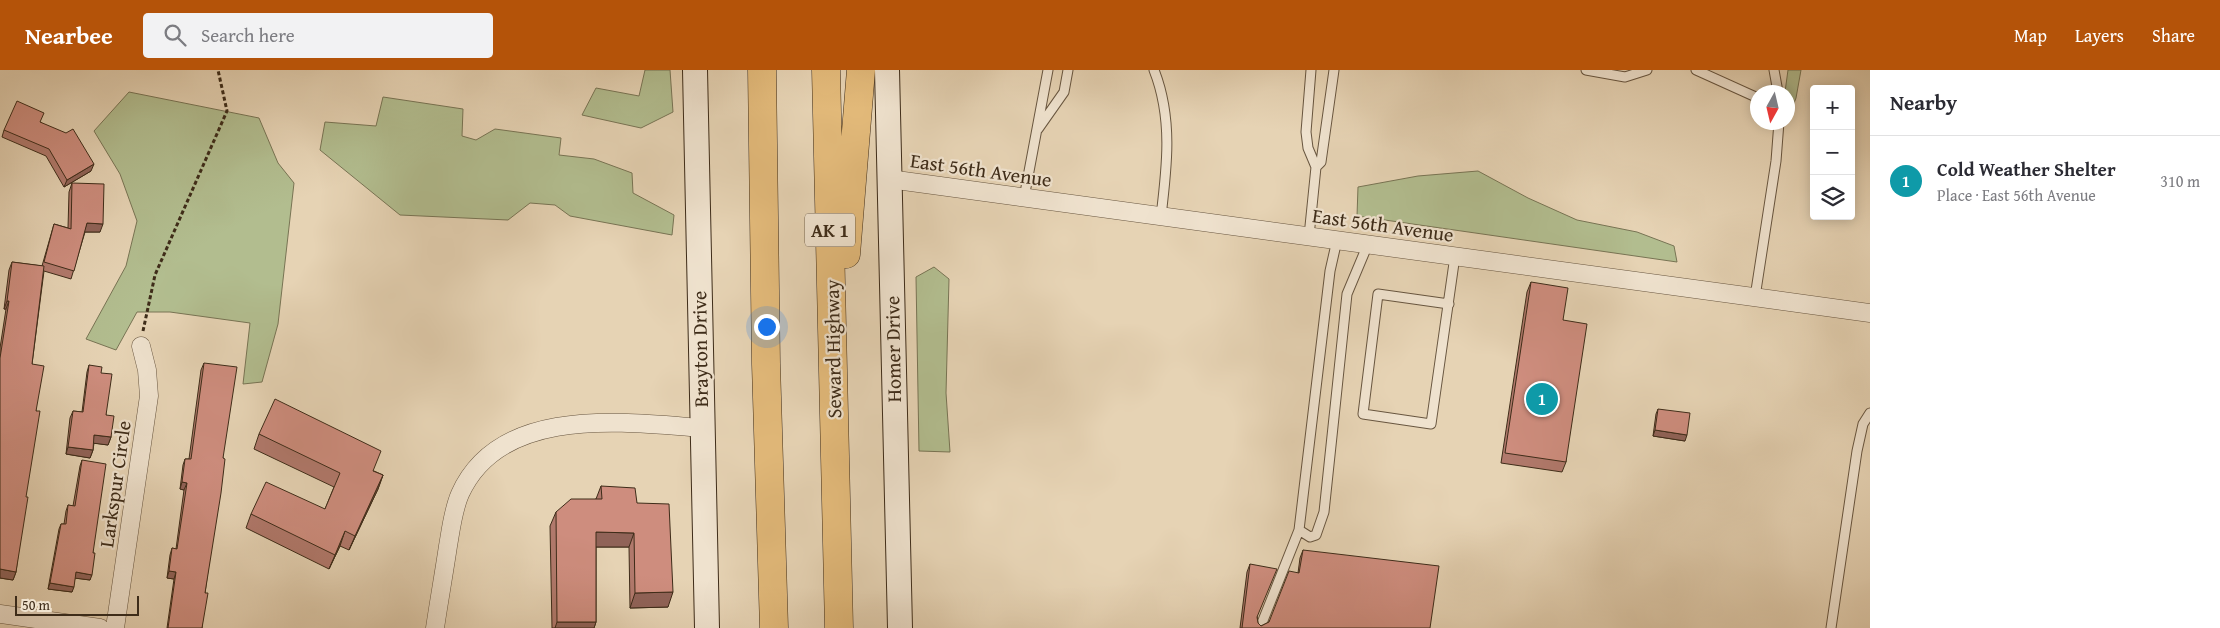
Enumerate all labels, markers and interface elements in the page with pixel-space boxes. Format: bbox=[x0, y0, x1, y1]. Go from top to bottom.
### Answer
search box bbox=[143, 13, 493, 58]
text: Nearbee bbox=[25, 18, 113, 53]
icon: search bbox=[161, 21, 189, 49]
text: Search here bbox=[201, 21, 295, 49]
text: Map bbox=[2014, 22, 2047, 49]
text: Layers bbox=[2075, 22, 2124, 49]
text: Share bbox=[2152, 22, 2195, 49]
north arrow bbox=[1750, 85, 1795, 130]
map controls bbox=[1810, 85, 1855, 220]
button: + bbox=[1810, 85, 1855, 130]
text: Nearby bbox=[1890, 87, 1957, 118]
button: − bbox=[1810, 130, 1855, 175]
street label: East 56th Avenue bbox=[909, 145, 1054, 194]
text: Cold Weather Shelter bbox=[1937, 155, 2116, 183]
text: 1 bbox=[1902, 169, 1910, 193]
text: 310 m bbox=[2160, 169, 2200, 193]
button: layers bbox=[1810, 175, 1855, 220]
text: Place · East 56th Avenue bbox=[1937, 183, 2096, 207]
street label: East 56th Avenue bbox=[1311, 200, 1456, 249]
road number: AK 1 bbox=[805, 214, 855, 246]
street label: Seward Highway bbox=[817, 279, 848, 419]
street label: Brayton Drive bbox=[684, 290, 715, 408]
street label: Homer Drive bbox=[877, 295, 908, 403]
your location bbox=[754, 314, 780, 340]
pin: 1 bbox=[1526, 380, 1558, 418]
street label: Larkspur Circle bbox=[91, 419, 138, 549]
scale bar bbox=[15, 593, 139, 616]
text: 50 m bbox=[22, 595, 50, 615]

